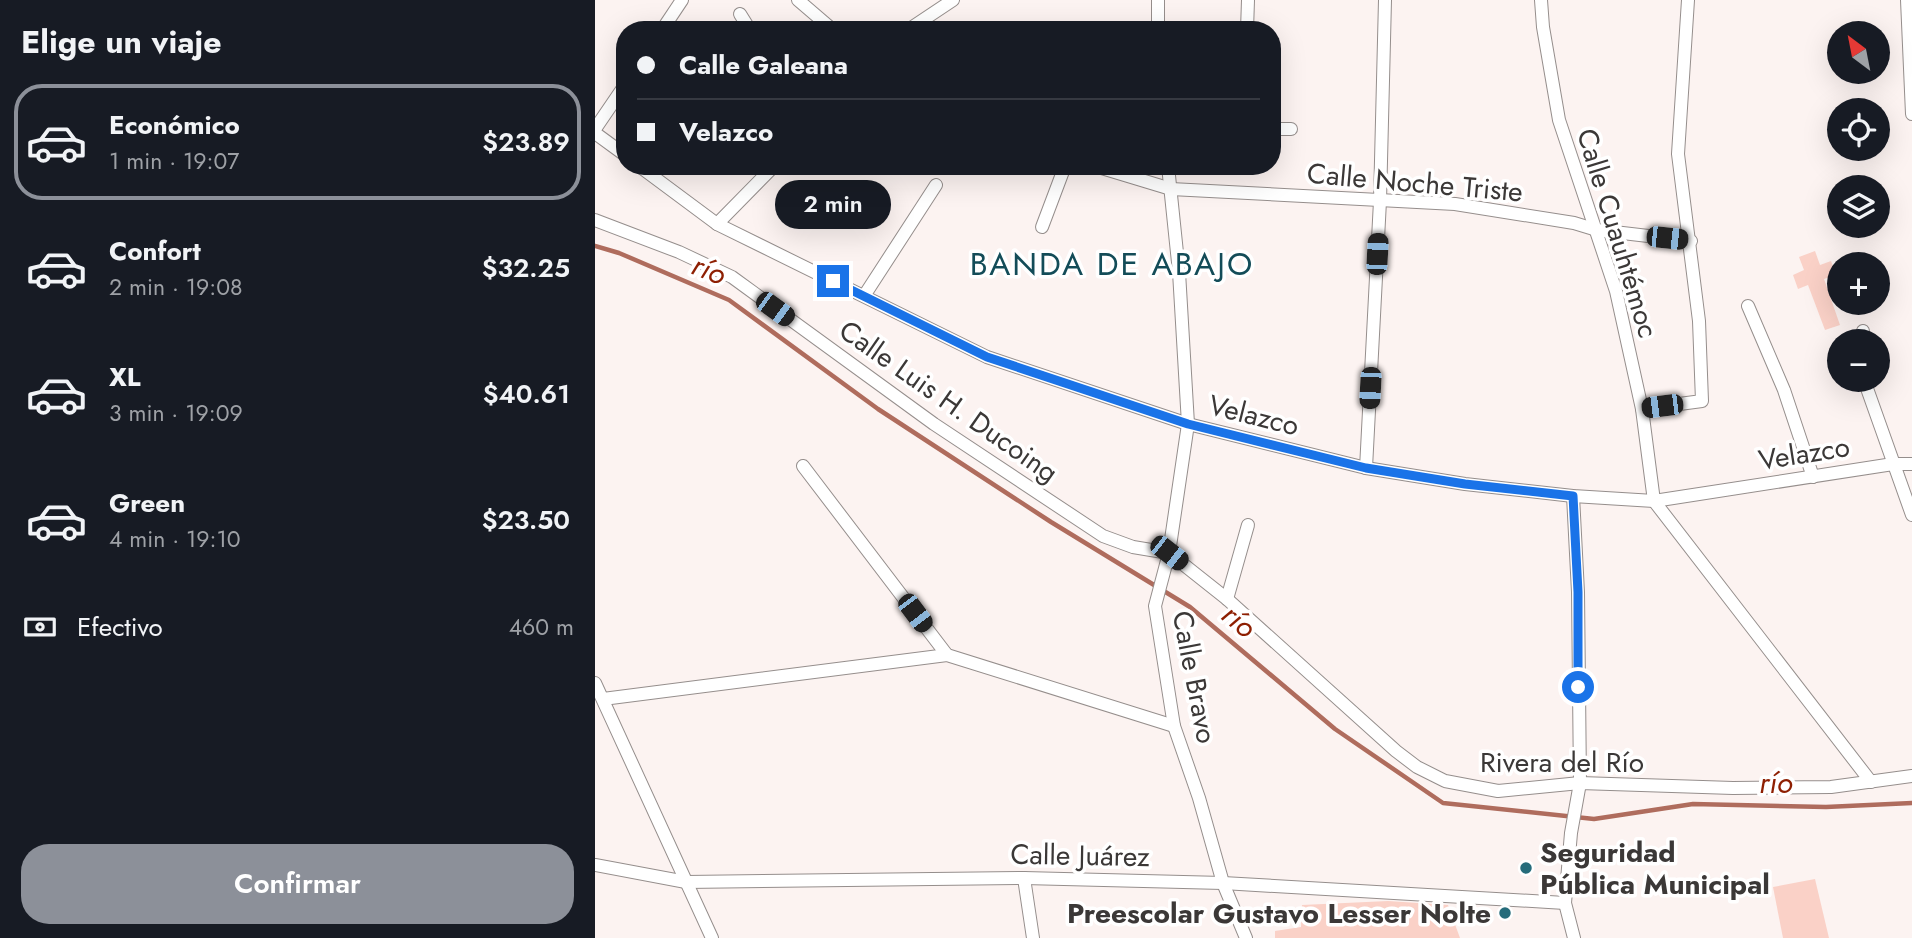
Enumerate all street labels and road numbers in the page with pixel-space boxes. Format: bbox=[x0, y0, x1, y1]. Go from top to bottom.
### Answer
street label: Calle Cuauhtémoc bbox=[1566, 124, 1669, 343]
street label: Calle Noche Triste bbox=[1305, 153, 1525, 212]
street label: Calle Luis H. Ducoing bbox=[831, 310, 1067, 493]
street label: Velazco bbox=[1204, 385, 1303, 446]
street label: Velazco bbox=[1756, 426, 1853, 481]
street label: Calle Bravo bbox=[1162, 607, 1227, 747]
street label: Rivera del Río bbox=[1480, 742, 1644, 783]
street label: Calle Juárez bbox=[1010, 834, 1150, 877]

